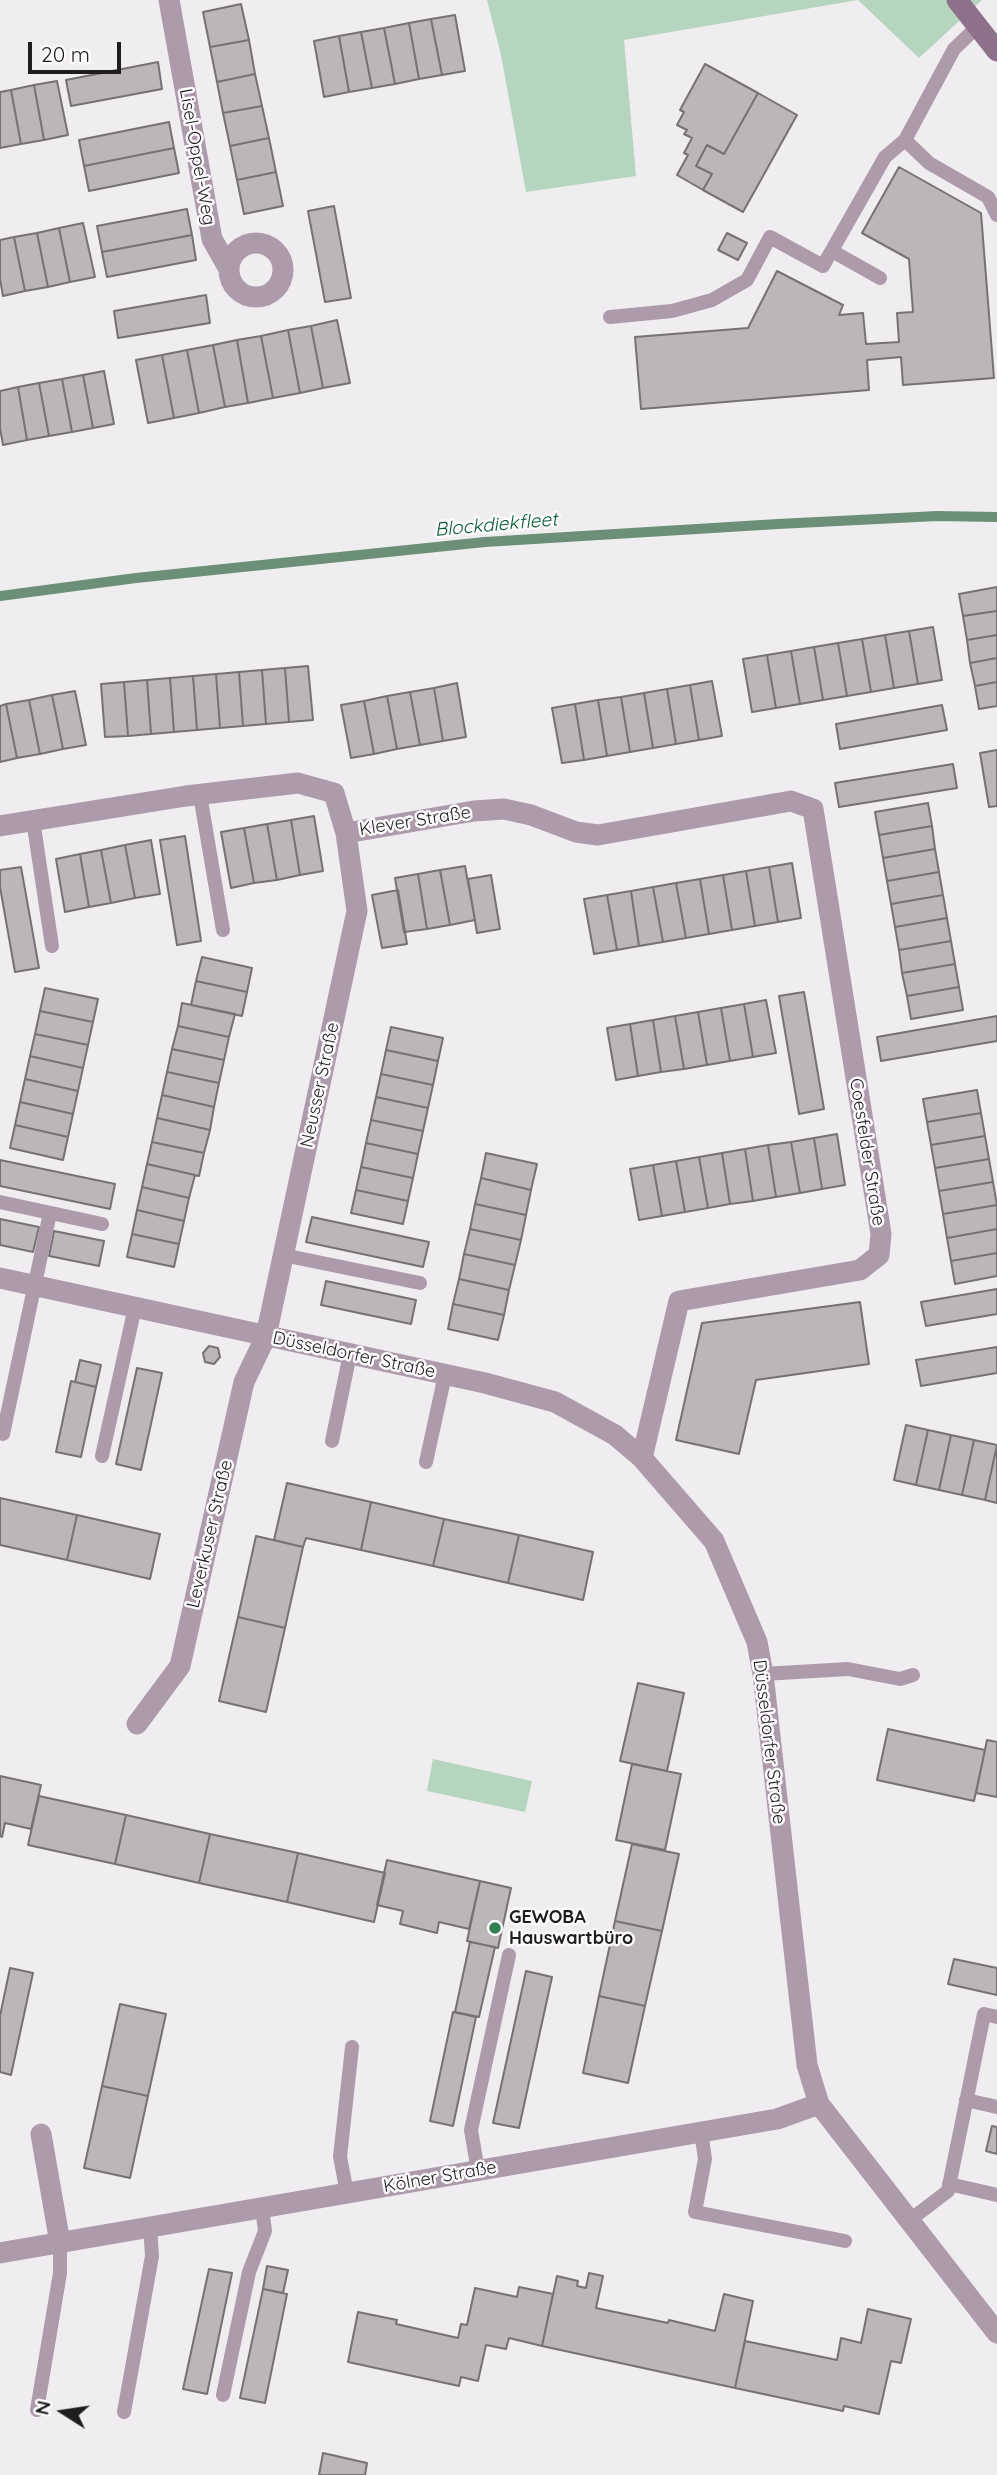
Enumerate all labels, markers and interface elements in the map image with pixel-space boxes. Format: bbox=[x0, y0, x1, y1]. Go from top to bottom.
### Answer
scale bar bbox=[32, 28, 124, 72]
text: 20 m bbox=[41, 41, 90, 67]
street label: Lisel-Oppel-Weg bbox=[174, 87, 220, 227]
water label: Blockdiekfleet bbox=[434, 508, 558, 542]
street label: Klever Straße bbox=[358, 802, 472, 840]
street label: Neusser Straße bbox=[296, 1020, 344, 1150]
street label: Coesfelder Straße bbox=[845, 1077, 889, 1227]
street label: Düsseldorfer Straße bbox=[271, 1327, 437, 1383]
street label: Leverkuser Straße bbox=[182, 1458, 238, 1610]
street label: Düsseldorfer Straße bbox=[748, 1658, 790, 1826]
place label: GEWOBA Hauswartbüro bbox=[509, 1907, 633, 1950]
marker: GEWOBA Hauswartbüro bbox=[487, 1920, 503, 1936]
street label: Kölner Straße bbox=[382, 2156, 498, 2198]
north arrow bbox=[28, 2377, 98, 2447]
text: N bbox=[29, 2398, 56, 2417]

